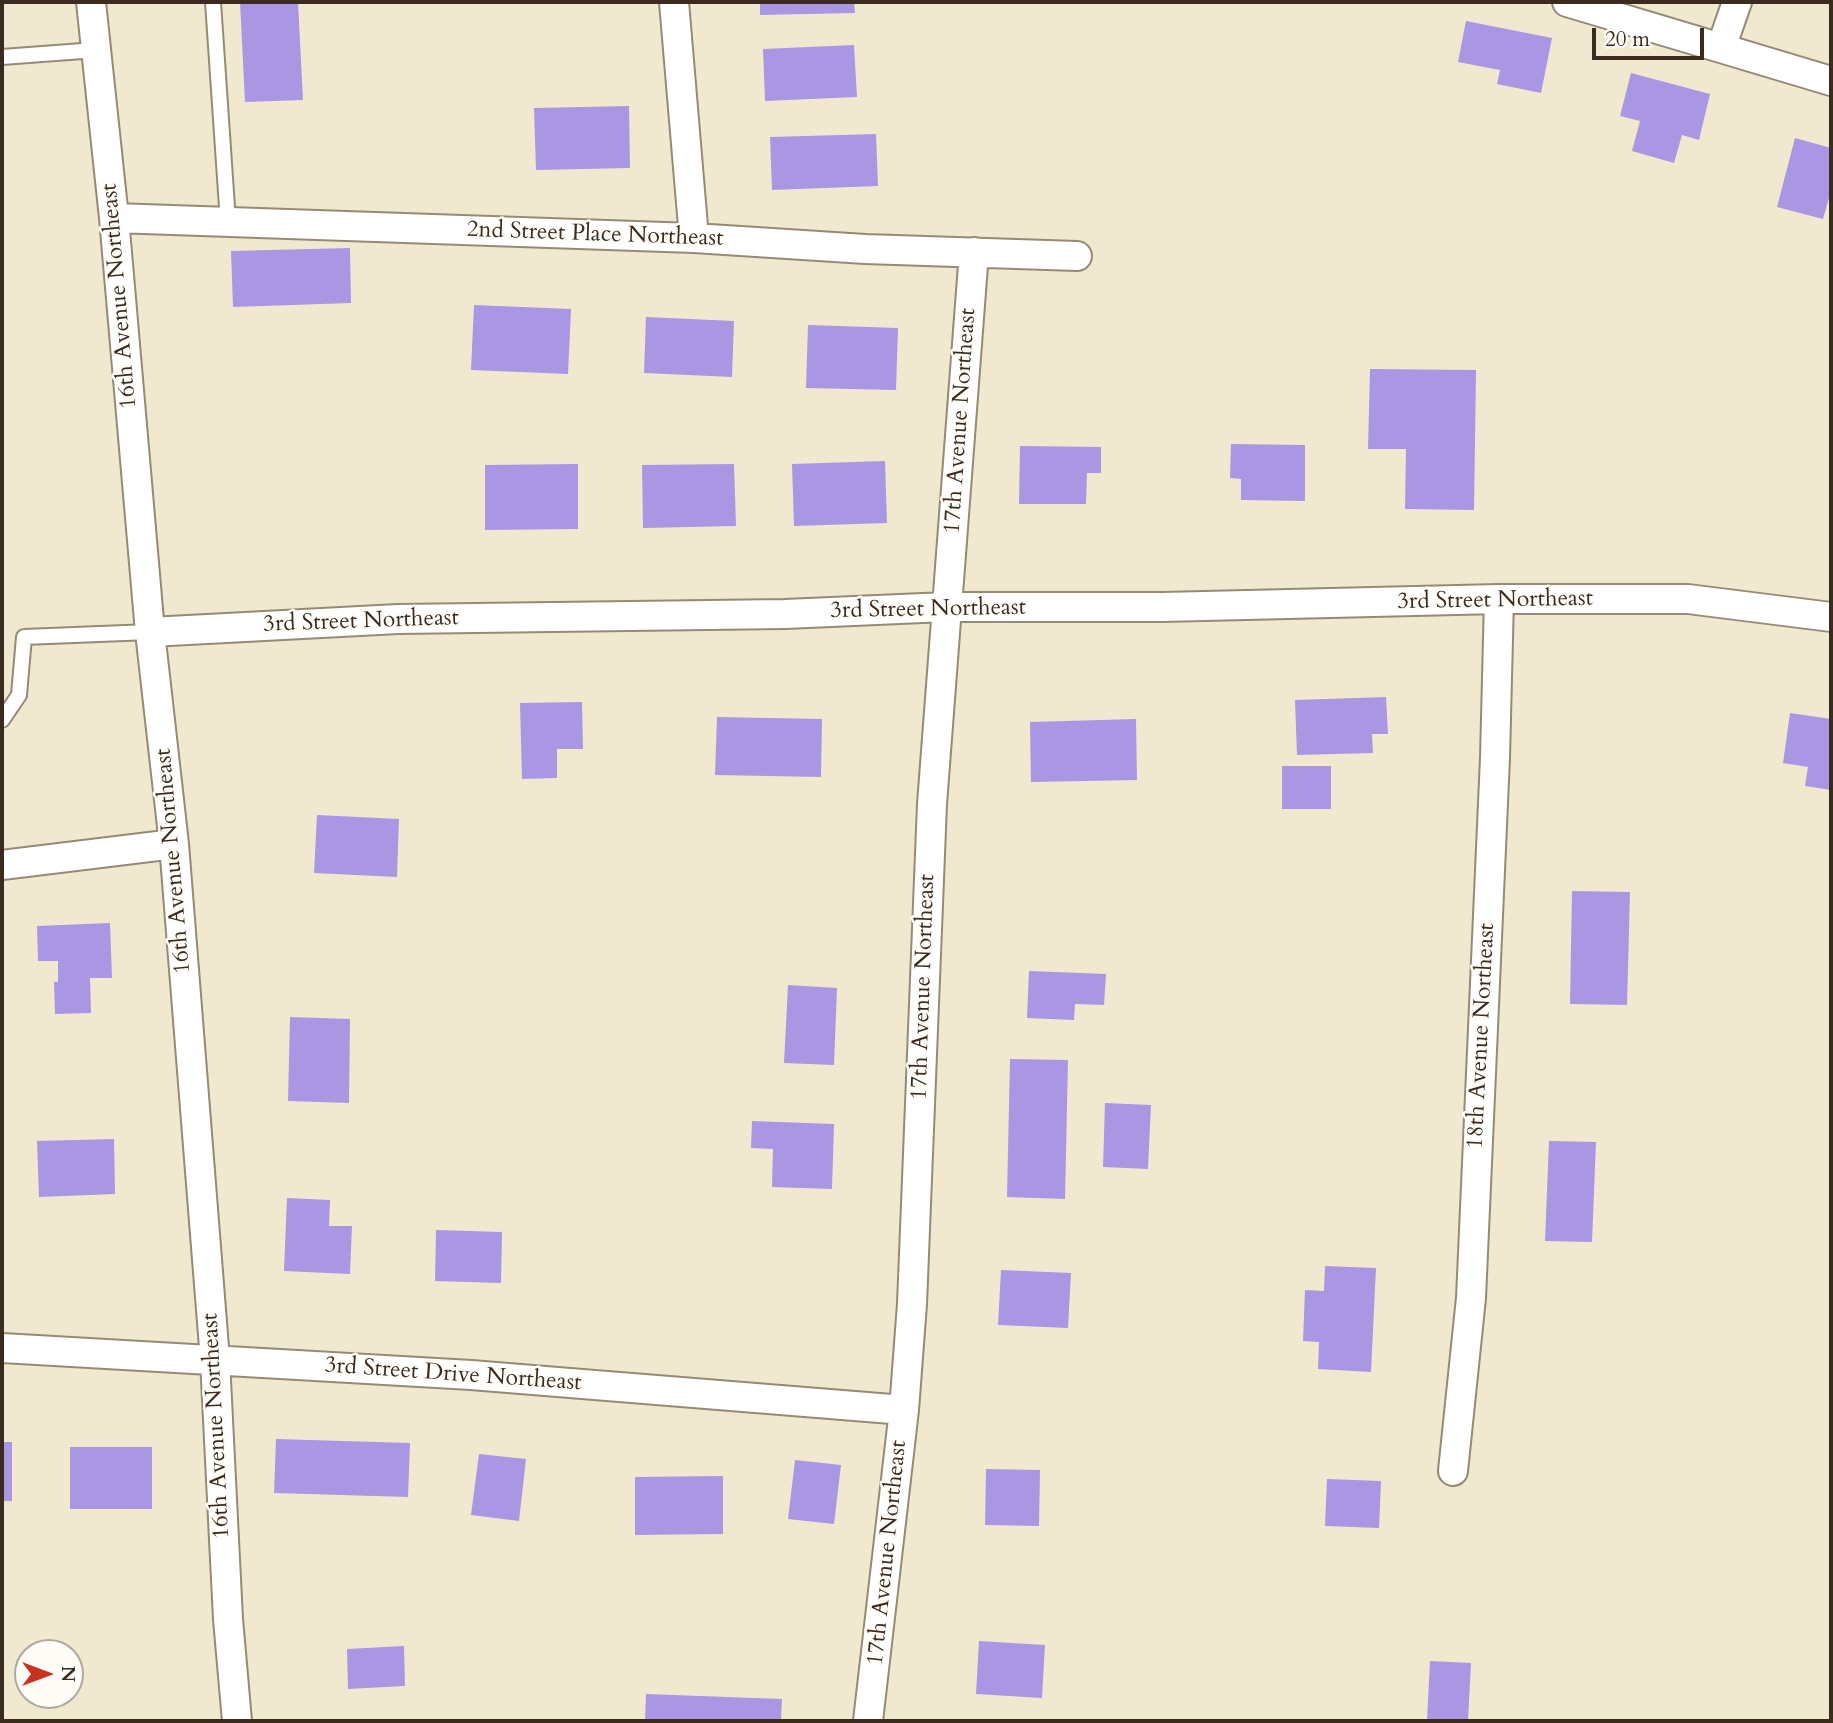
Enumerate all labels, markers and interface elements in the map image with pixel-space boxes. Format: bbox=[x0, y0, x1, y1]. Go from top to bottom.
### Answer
scale bar bbox=[1595, 14, 1707, 58]
text: 20 m bbox=[1605, 25, 1650, 54]
street label: 16th Avenue Northeast bbox=[96, 182, 144, 410]
street label: 2nd Street Place Northeast bbox=[466, 217, 724, 253]
street label: 17th Avenue Northeast bbox=[939, 307, 983, 535]
street label: 3rd Street Northeast bbox=[1397, 585, 1593, 617]
street label: 3rd Street Northeast bbox=[830, 594, 1026, 626]
street label: 3rd Street Northeast bbox=[263, 605, 459, 639]
street label: 16th Avenue Northeast bbox=[150, 747, 198, 975]
street label: 17th Avenue Northeast bbox=[906, 874, 942, 1100]
street label: 18th Avenue Northeast bbox=[1462, 922, 1502, 1150]
street label: 16th Avenue Northeast bbox=[197, 1312, 237, 1540]
street label: 3rd Street Drive Northeast bbox=[324, 1352, 582, 1398]
street label: 17th Avenue Northeast bbox=[862, 1439, 914, 1667]
north arrow bbox=[14, 1639, 84, 1709]
text: N bbox=[55, 1666, 81, 1682]

